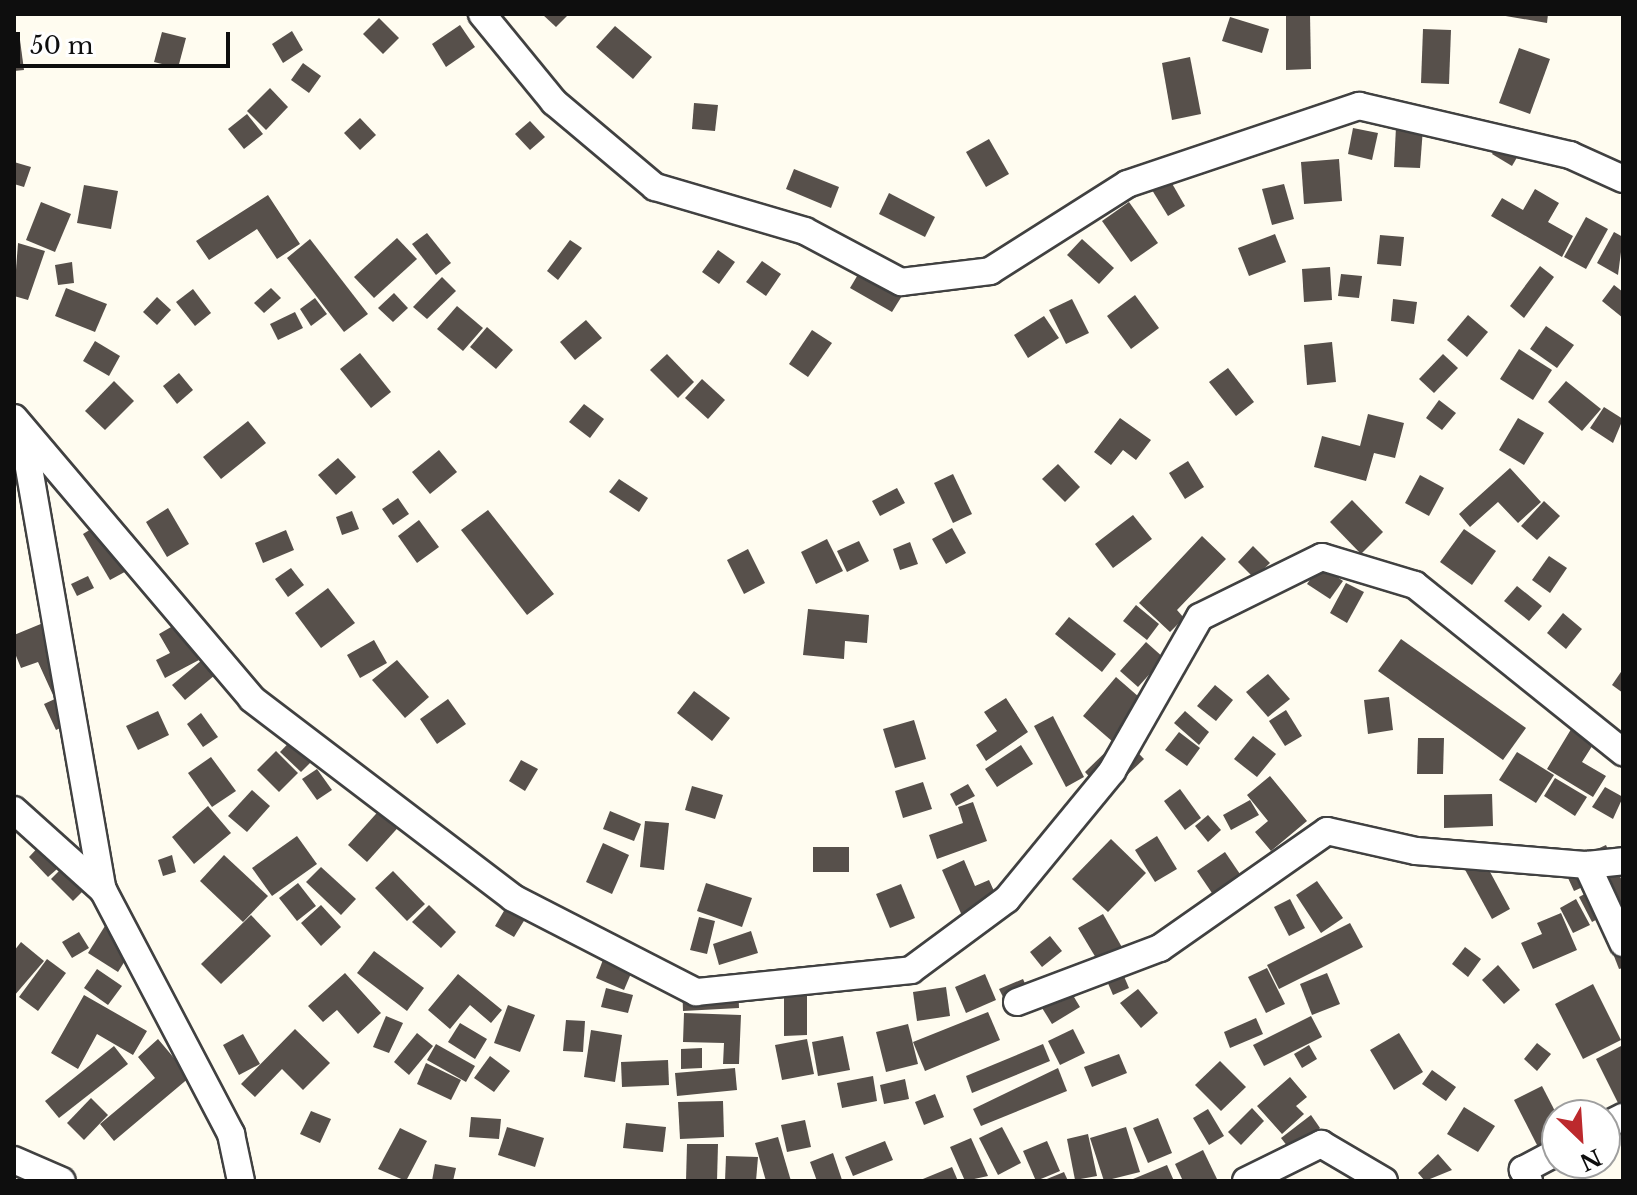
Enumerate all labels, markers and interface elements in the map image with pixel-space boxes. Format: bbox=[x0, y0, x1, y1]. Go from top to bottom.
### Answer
scale bar bbox=[20, 16, 234, 66]
text: 50 m bbox=[30, 31, 93, 60]
north arrow bbox=[1541, 1099, 1621, 1179]
text: N bbox=[1575, 1143, 1606, 1176]

